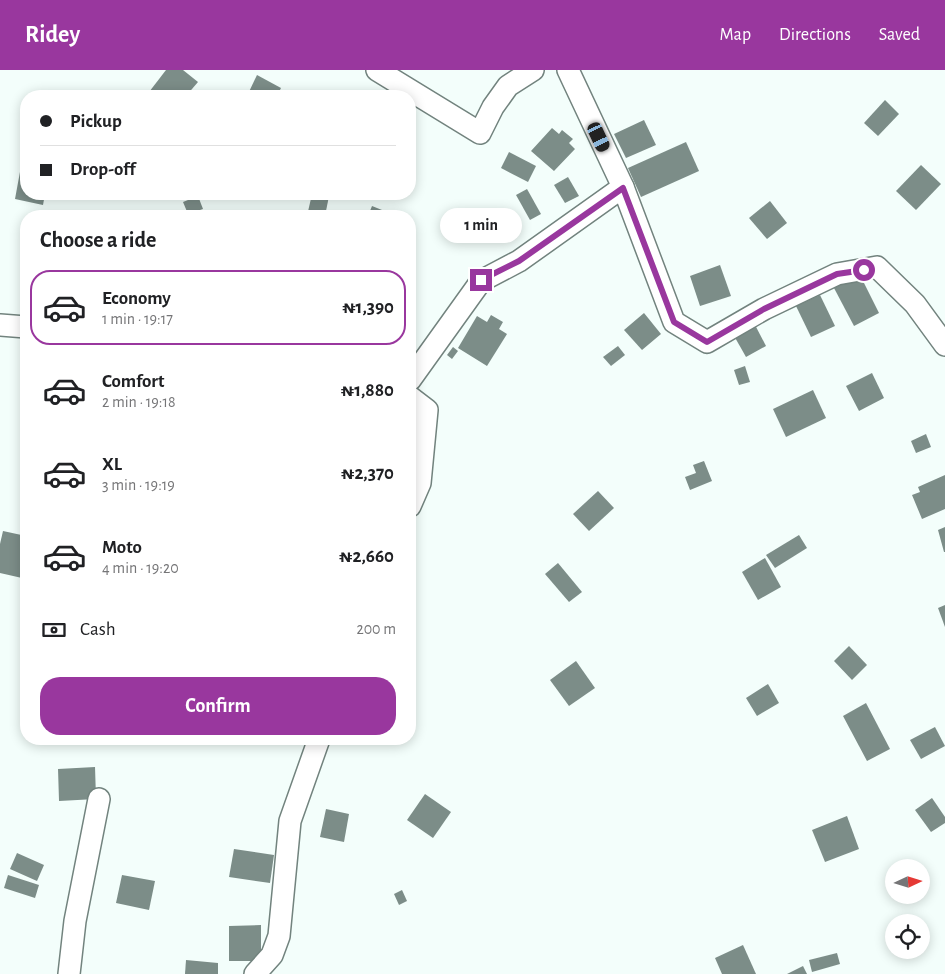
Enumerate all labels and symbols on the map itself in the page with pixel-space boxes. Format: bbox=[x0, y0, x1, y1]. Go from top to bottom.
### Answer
car bbox=[585, 120, 612, 154]
callout: 1 min bbox=[440, 208, 522, 242]
route start bbox=[853, 259, 875, 281]
route end bbox=[470, 269, 492, 291]
north arrow bbox=[885, 859, 930, 904]

